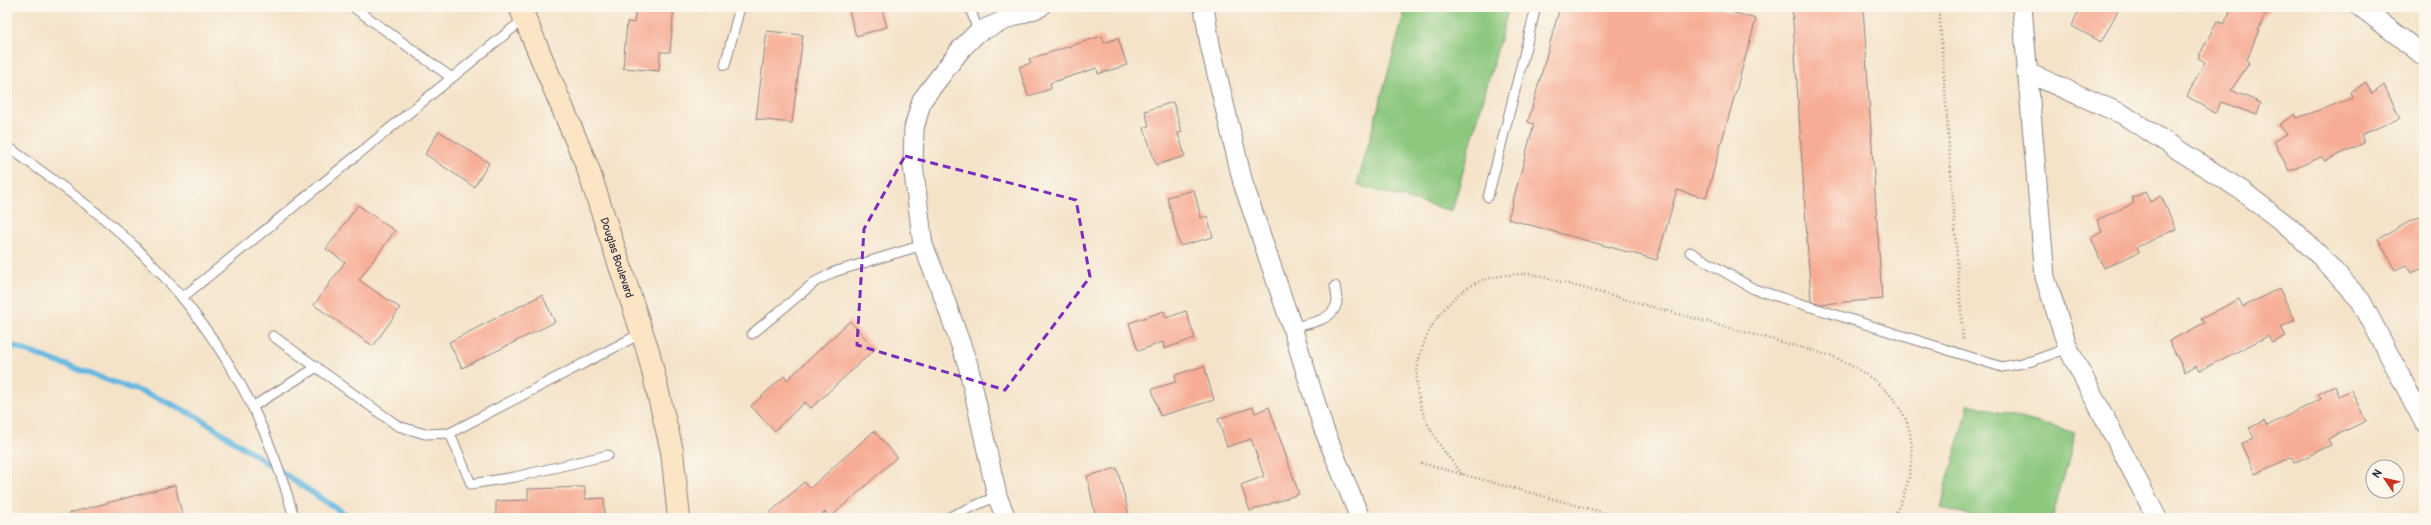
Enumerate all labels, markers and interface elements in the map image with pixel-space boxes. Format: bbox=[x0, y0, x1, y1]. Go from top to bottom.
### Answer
street label: Douglas Boulevard bbox=[597, 216, 636, 300]
north arrow bbox=[2365, 459, 2405, 499]
text: N bbox=[2370, 467, 2385, 480]

